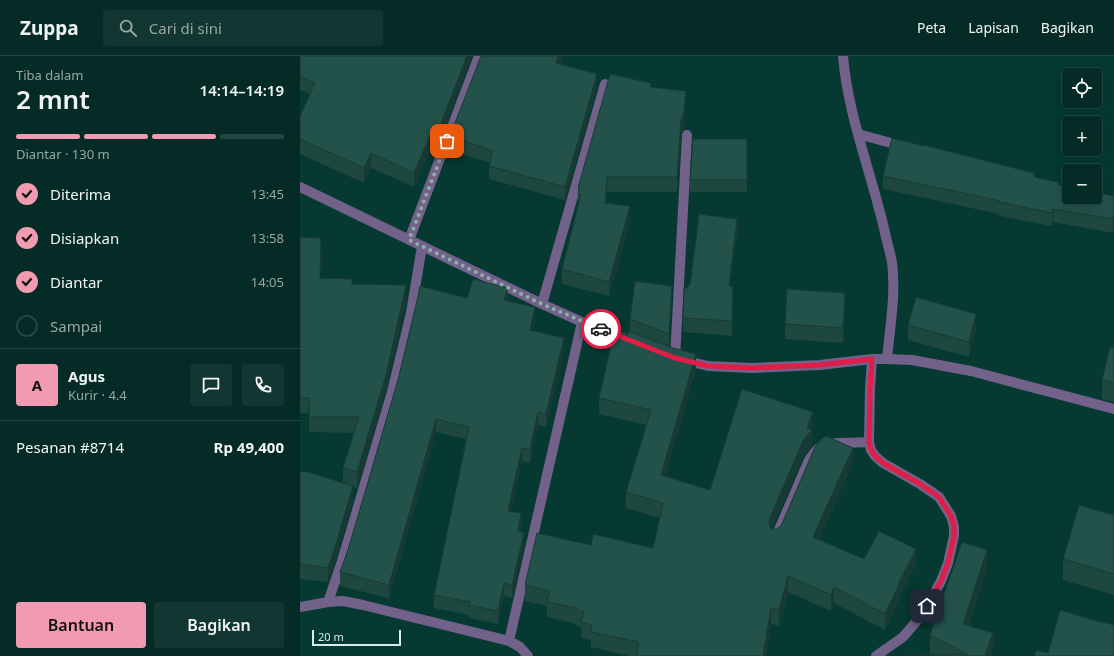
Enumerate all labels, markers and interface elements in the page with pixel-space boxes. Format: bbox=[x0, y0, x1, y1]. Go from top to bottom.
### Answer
search box bbox=[103, 10, 383, 46]
text: Zuppa bbox=[20, 15, 79, 41]
icon: search bbox=[117, 17, 139, 39]
text: Cari di sini bbox=[149, 18, 222, 38]
text: Peta bbox=[917, 18, 946, 37]
text: Lapisan bbox=[968, 18, 1019, 37]
text: Bagikan bbox=[1041, 18, 1094, 37]
text: Tiba dalam bbox=[16, 66, 83, 84]
map controls bbox=[1062, 68, 1102, 204]
button: locate bbox=[1062, 68, 1102, 108]
text: 14:14–14:19 bbox=[200, 80, 284, 100]
text: 2 mnt bbox=[16, 81, 90, 117]
button: + bbox=[1062, 116, 1102, 156]
pin bbox=[430, 124, 464, 158]
icon: bag bbox=[436, 130, 458, 152]
text: Diantar · 130 m bbox=[16, 145, 110, 163]
button: − bbox=[1062, 164, 1102, 204]
icon: check bbox=[16, 183, 38, 205]
text: Diterima bbox=[50, 184, 111, 204]
text: 13:45 bbox=[251, 185, 284, 203]
icon: check bbox=[16, 227, 38, 249]
text: Disiapkan bbox=[50, 228, 119, 248]
text: 13:58 bbox=[251, 229, 284, 247]
icon: check bbox=[16, 271, 38, 293]
text: Diantar bbox=[50, 272, 103, 292]
text: 14:05 bbox=[251, 273, 284, 291]
courier bbox=[581, 309, 621, 349]
text: Sampai bbox=[50, 316, 102, 336]
icon: car bbox=[590, 318, 612, 340]
button: chat bbox=[190, 364, 232, 406]
button: phone bbox=[242, 364, 284, 406]
text: Agus bbox=[68, 366, 105, 386]
text: A bbox=[32, 375, 42, 395]
text: Kurir · 4.4 bbox=[68, 386, 127, 404]
text: Pesanan #8714 bbox=[16, 437, 124, 457]
text: Rp 49,400 bbox=[214, 437, 284, 457]
pin bbox=[910, 589, 944, 623]
icon: home bbox=[916, 595, 938, 617]
button: Bantuan bbox=[16, 602, 146, 648]
button: Bagikan bbox=[154, 602, 284, 648]
scale bar bbox=[312, 628, 401, 647]
text: 20 m bbox=[318, 629, 344, 644]

